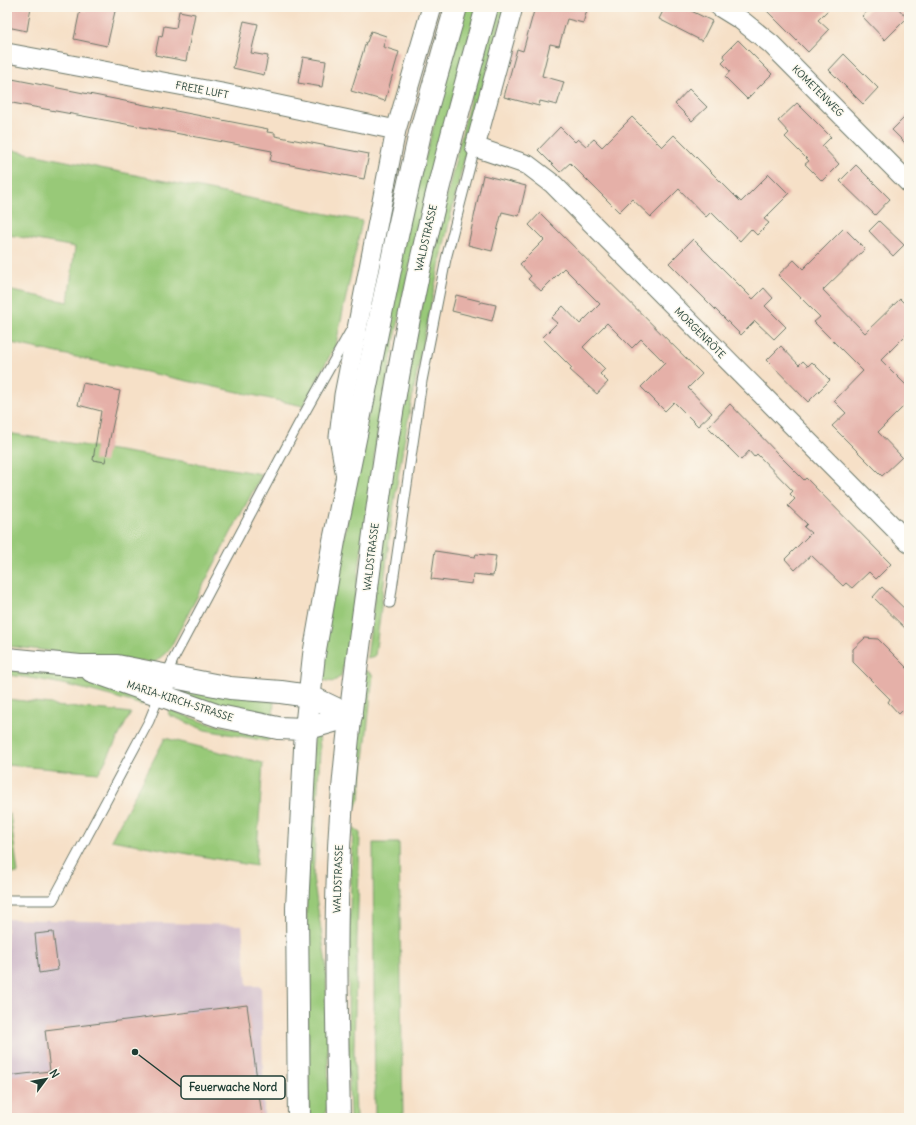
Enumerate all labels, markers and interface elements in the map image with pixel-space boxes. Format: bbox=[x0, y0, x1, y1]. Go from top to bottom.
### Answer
street label: KOMETENWEG bbox=[789, 62, 847, 120]
street label: FREIE LUFT bbox=[175, 79, 229, 101]
street label: WALDSTRASSE bbox=[412, 203, 440, 273]
street label: MORGENRÖTE bbox=[672, 305, 728, 361]
street label: WALDSTRASSE bbox=[360, 522, 382, 592]
street label: MARIA-KIRCH-STRASSE bbox=[125, 678, 235, 724]
street label: WALDSTRASSE bbox=[330, 844, 346, 913]
north arrow bbox=[26, 1059, 66, 1099]
text: N bbox=[47, 1067, 62, 1081]
callout: Feuerwache Nord bbox=[181, 1076, 285, 1099]
text: Feuerwache Nord bbox=[189, 1080, 278, 1094]

